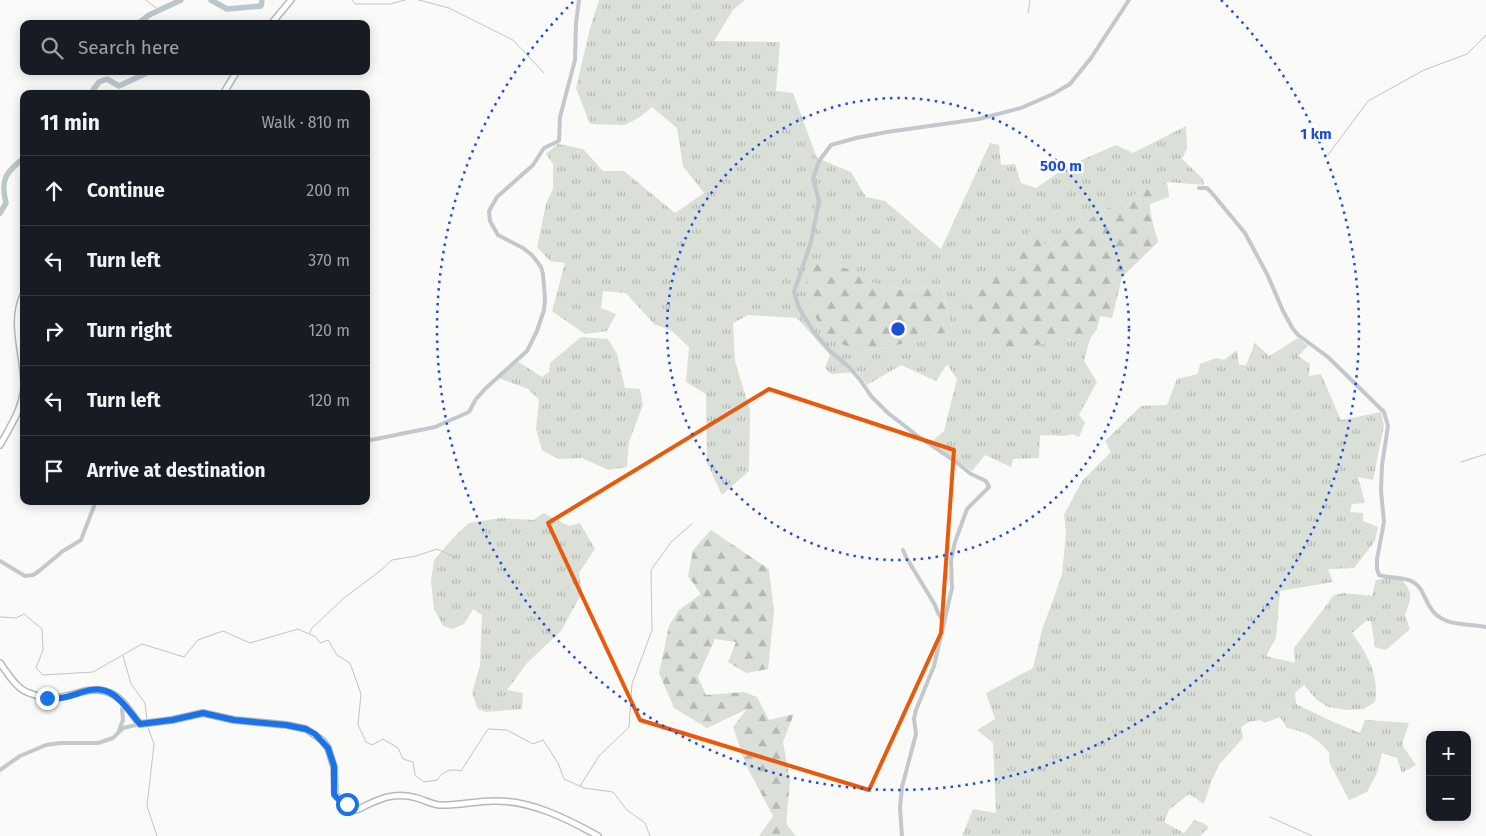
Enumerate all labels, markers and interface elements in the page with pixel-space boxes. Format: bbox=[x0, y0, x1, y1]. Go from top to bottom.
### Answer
search box bbox=[20, 20, 370, 75]
icon: search bbox=[38, 34, 66, 62]
text: Search here bbox=[78, 36, 179, 59]
text: 11 min bbox=[40, 110, 100, 136]
text: Walk · 810 m bbox=[261, 113, 350, 132]
text: 1 km bbox=[1300, 125, 1332, 143]
text: 500 m bbox=[1040, 157, 1082, 175]
icon: ahead bbox=[40, 177, 68, 205]
text: Continue bbox=[87, 179, 165, 202]
text: 200 m bbox=[306, 181, 350, 200]
icon: left bbox=[40, 247, 68, 275]
text: Turn left bbox=[87, 249, 161, 272]
text: 370 m bbox=[308, 251, 350, 270]
icon: right bbox=[40, 317, 68, 345]
text: Turn right bbox=[87, 319, 172, 342]
centre of rings bbox=[889, 320, 907, 338]
text: 120 m bbox=[308, 321, 350, 340]
icon: left bbox=[40, 387, 68, 415]
text: Turn left bbox=[87, 389, 161, 412]
text: 120 m bbox=[308, 391, 350, 410]
icon: arrive bbox=[40, 457, 68, 485]
text: Arrive at destination bbox=[87, 459, 266, 482]
route end bbox=[36, 687, 59, 710]
map controls bbox=[1426, 731, 1471, 821]
button: + bbox=[1426, 731, 1471, 776]
button: − bbox=[1426, 776, 1471, 821]
route start bbox=[336, 793, 359, 816]

